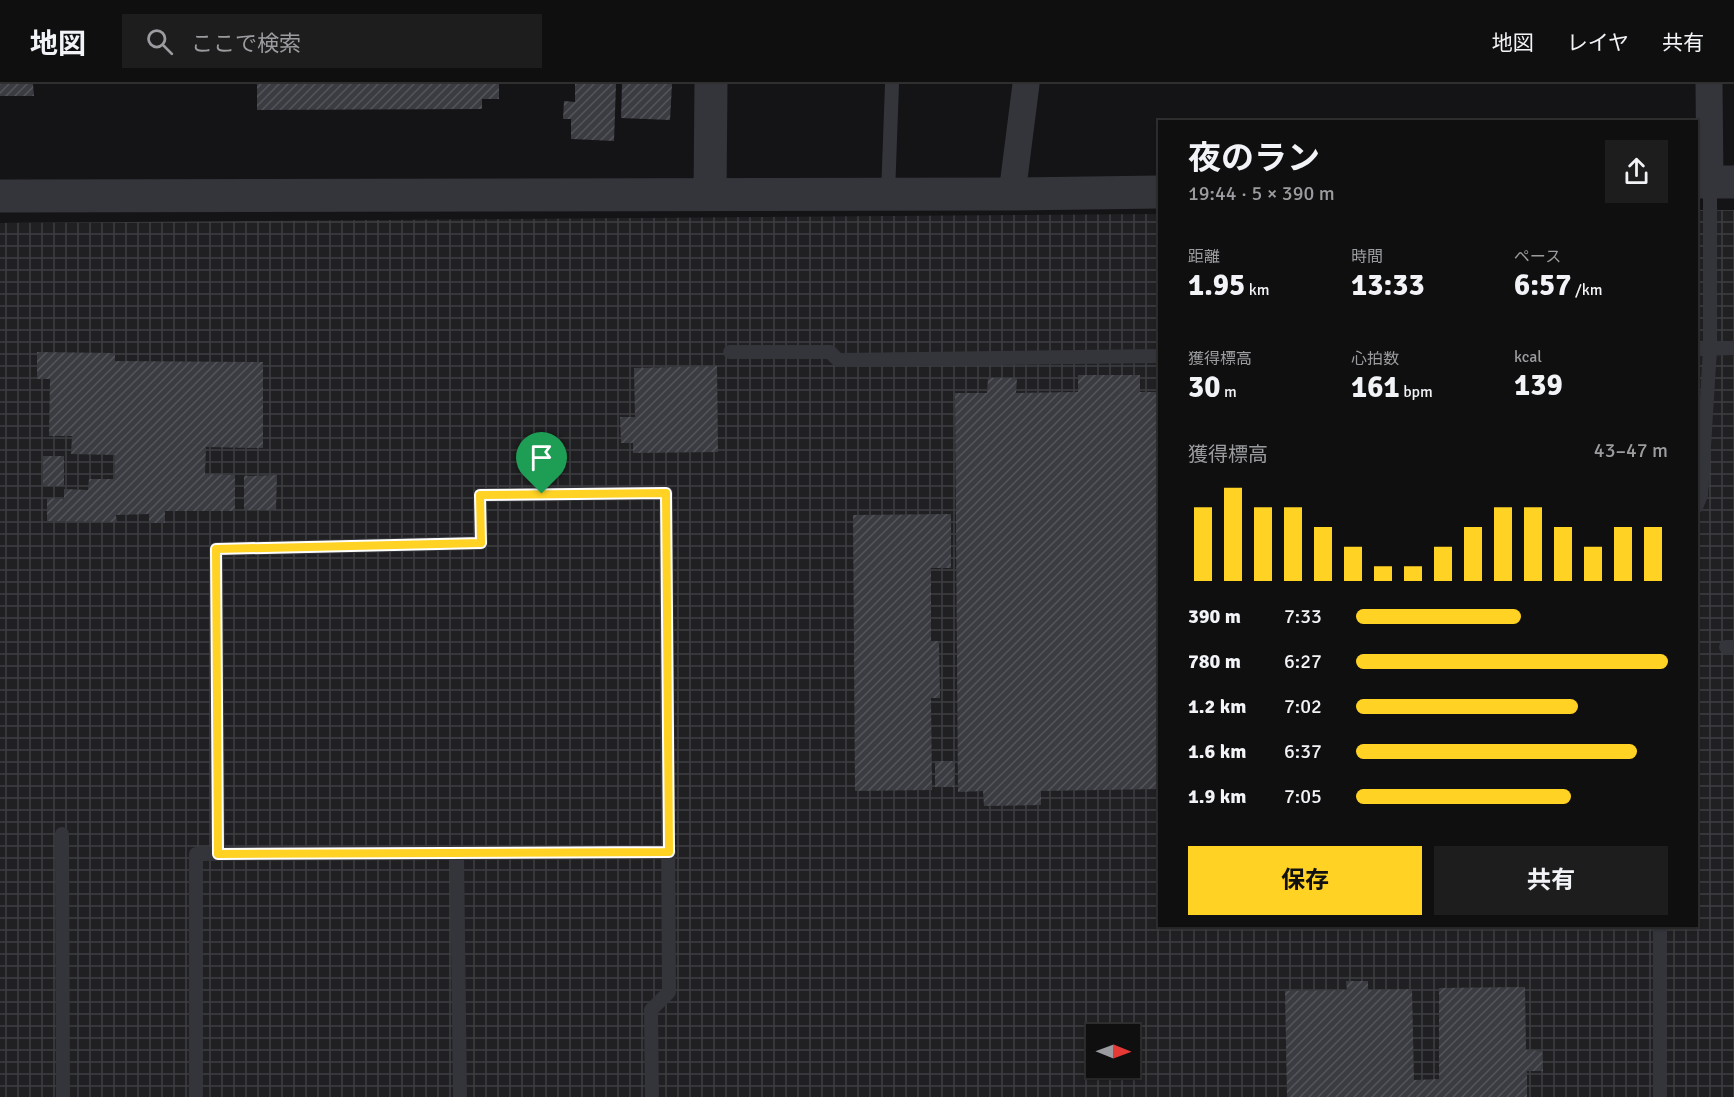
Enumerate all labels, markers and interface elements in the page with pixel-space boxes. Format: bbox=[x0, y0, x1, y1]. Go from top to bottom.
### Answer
search box bbox=[122, 14, 542, 68]
icon: search bbox=[143, 25, 176, 58]
text: 地図 bbox=[30, 27, 86, 61]
text: ここで検索 bbox=[191, 30, 301, 57]
text: 地図 bbox=[1492, 30, 1534, 56]
text: レイヤ bbox=[1567, 30, 1629, 56]
text: 共有 bbox=[1662, 30, 1704, 56]
text: 夜のラン bbox=[1188, 138, 1320, 179]
button: share bbox=[1605, 140, 1668, 203]
text: 19:44 · 5 × 390 m bbox=[1188, 181, 1335, 206]
text: 距離 bbox=[1188, 247, 1220, 267]
text: 時間 bbox=[1351, 247, 1383, 267]
text: ペース bbox=[1514, 247, 1561, 267]
text: 1.95 bbox=[1188, 267, 1245, 304]
text: 13:33 bbox=[1351, 267, 1425, 304]
text: 6:57 bbox=[1514, 267, 1571, 304]
text: km bbox=[1245, 280, 1270, 300]
text: /km bbox=[1571, 280, 1603, 300]
text: kcal bbox=[1514, 347, 1542, 367]
text: 獲得標高 bbox=[1188, 349, 1252, 369]
text: 心拍数 bbox=[1351, 349, 1399, 369]
text: 139 bbox=[1514, 367, 1563, 404]
text: 30 bbox=[1188, 369, 1220, 406]
text: 161 bbox=[1351, 369, 1400, 406]
text: m bbox=[1220, 382, 1237, 402]
text: bpm bbox=[1400, 382, 1433, 402]
pin bbox=[516, 432, 567, 494]
text: 43–47 m bbox=[1594, 438, 1668, 463]
icon: arrive bbox=[525, 441, 558, 474]
text: 獲得標高 bbox=[1188, 442, 1268, 467]
text: 390 m bbox=[1188, 604, 1241, 629]
text: 7:33 bbox=[1284, 604, 1322, 629]
text: 780 m bbox=[1188, 649, 1241, 674]
text: 6:27 bbox=[1284, 649, 1322, 674]
text: 1.2 km bbox=[1188, 694, 1246, 719]
text: 7:02 bbox=[1284, 694, 1322, 719]
text: 1.6 km bbox=[1188, 739, 1246, 764]
text: 6:37 bbox=[1284, 739, 1322, 764]
text: 1.9 km bbox=[1188, 784, 1246, 809]
text: 7:05 bbox=[1284, 784, 1322, 809]
button: 保存 bbox=[1188, 846, 1422, 915]
button: 共有 bbox=[1434, 846, 1668, 915]
north arrow bbox=[1086, 1024, 1140, 1078]
map controls bbox=[1086, 1024, 1140, 1078]

